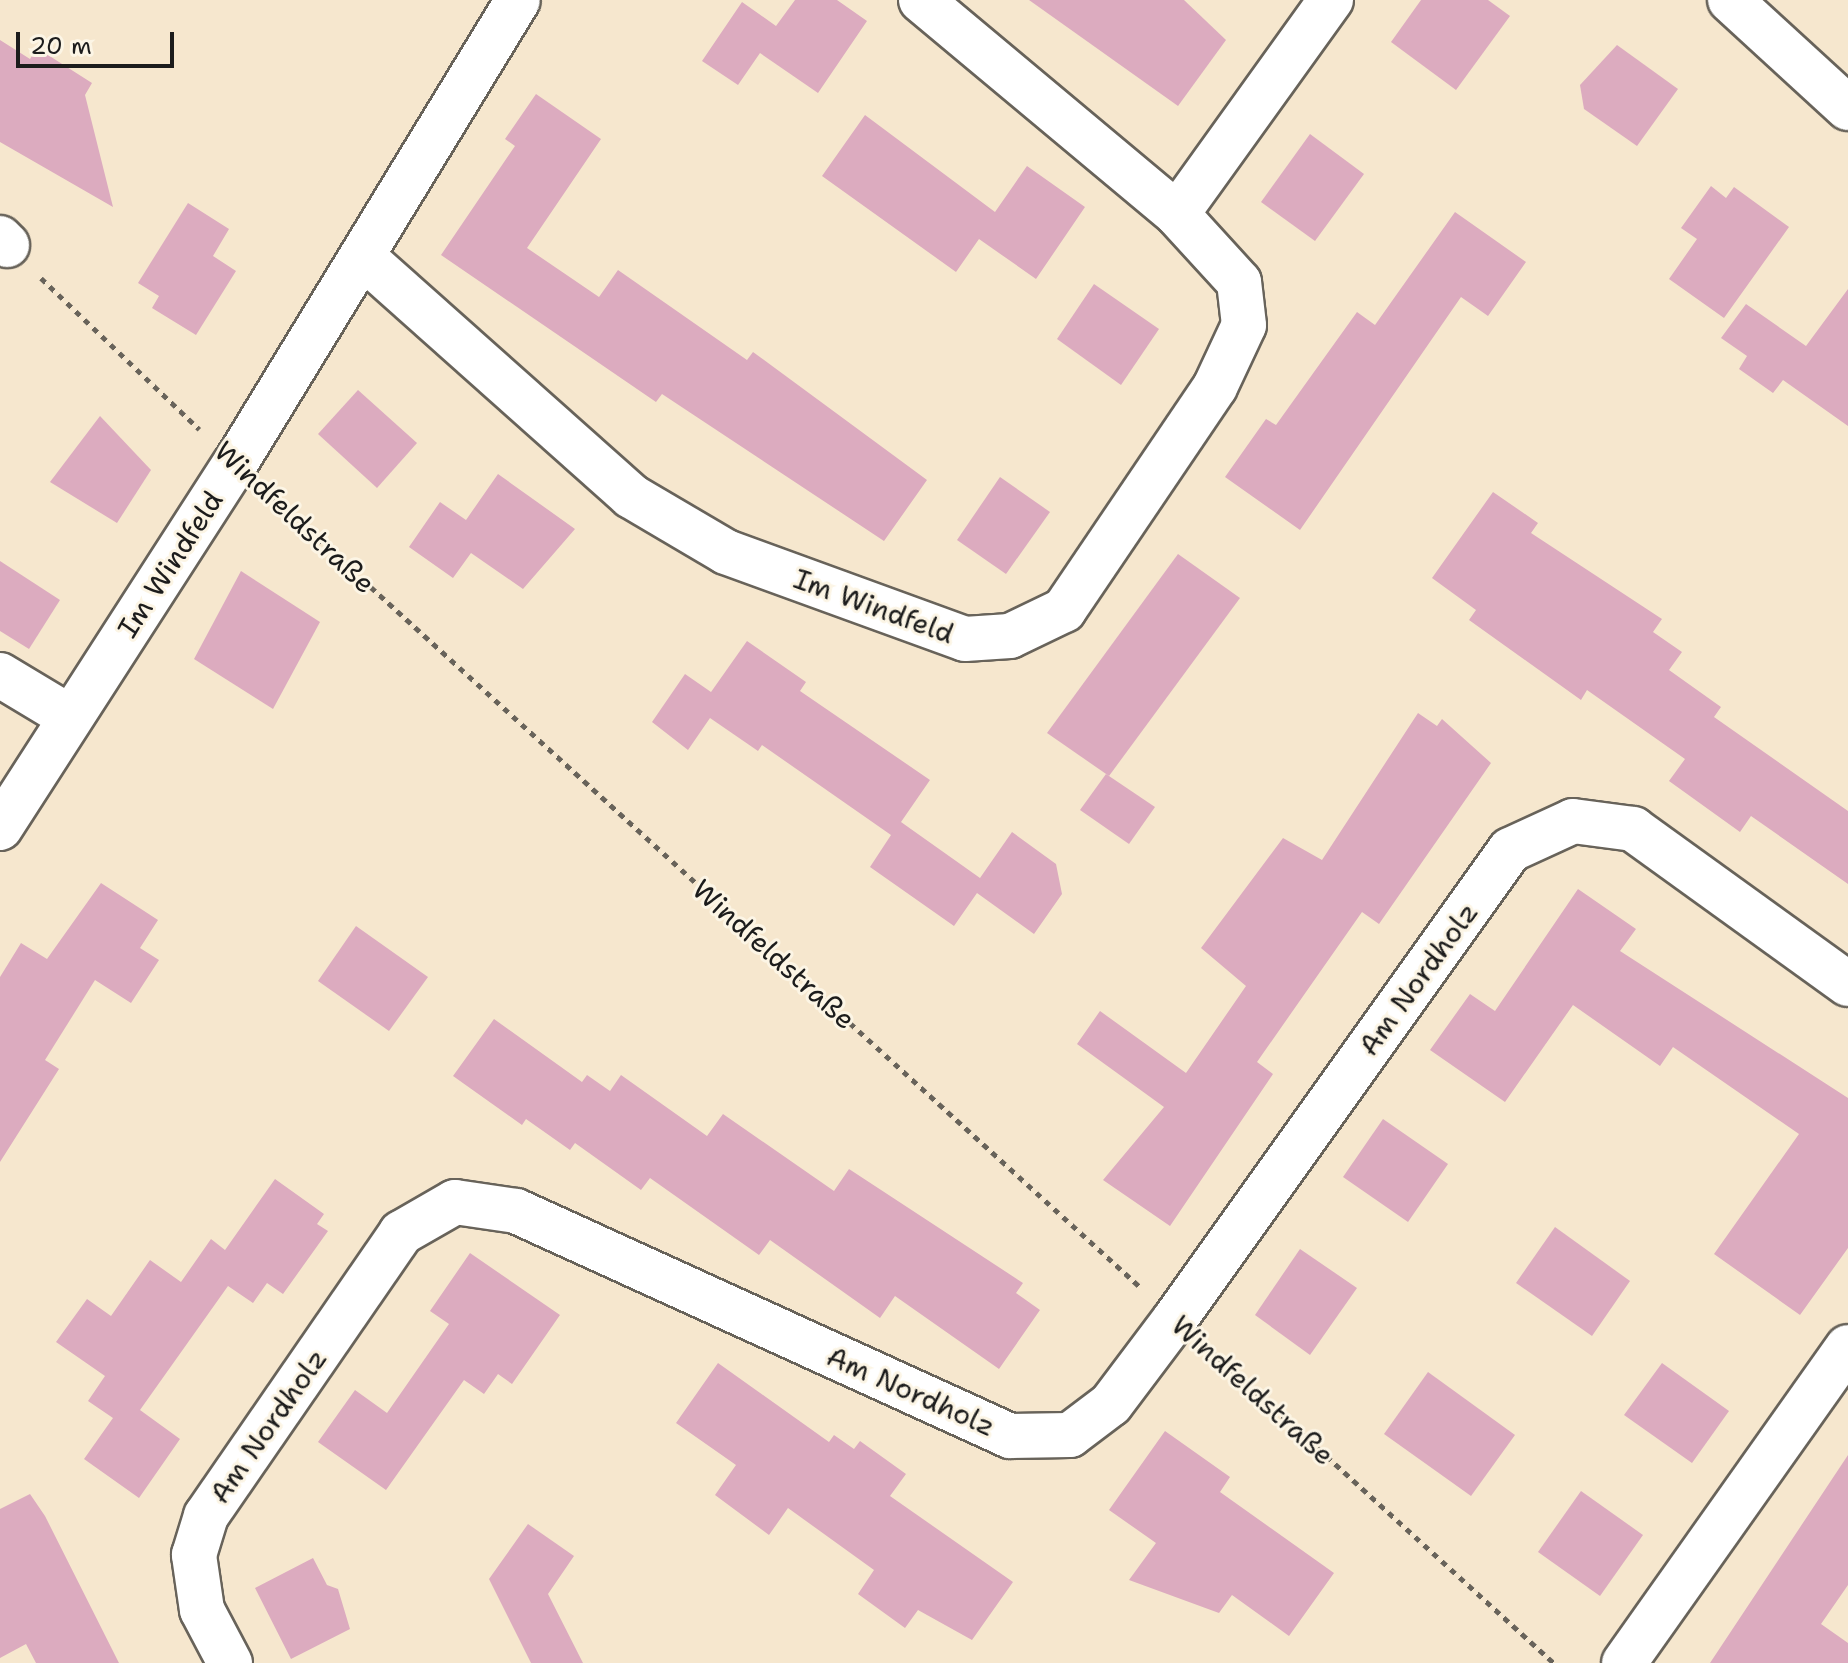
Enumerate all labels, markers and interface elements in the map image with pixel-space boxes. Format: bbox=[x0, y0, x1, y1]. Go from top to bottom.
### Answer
scale bar bbox=[20, 16, 178, 66]
text: 20 m bbox=[30, 30, 92, 62]
street label: Windfeldstraße bbox=[208, 434, 382, 600]
street label: Im Windfeld bbox=[110, 485, 230, 643]
street label: Im Windfeld bbox=[789, 562, 959, 650]
street label: Windfeldstraße bbox=[686, 872, 862, 1036]
street label: Am Nordholz bbox=[1351, 896, 1485, 1062]
street label: Windfeldstraße bbox=[1165, 1308, 1341, 1472]
street label: Am Nordholz bbox=[822, 1339, 1000, 1443]
street label: Am Nordholz bbox=[203, 1342, 333, 1510]

